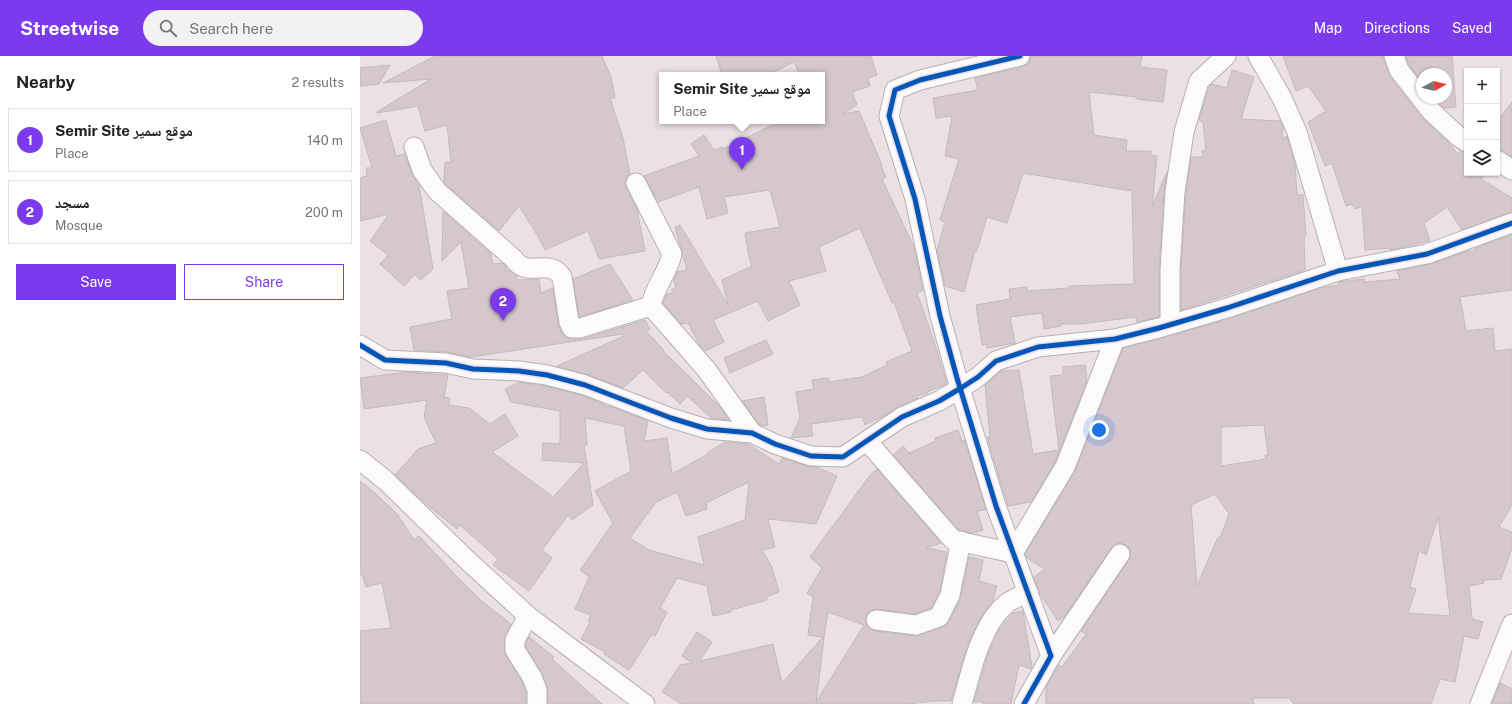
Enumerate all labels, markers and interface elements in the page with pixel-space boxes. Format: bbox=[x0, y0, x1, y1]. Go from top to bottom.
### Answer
search box bbox=[143, 10, 423, 46]
text: Streetwise bbox=[20, 17, 119, 39]
icon: search bbox=[157, 17, 179, 39]
text: Search here bbox=[189, 20, 273, 37]
text: Map bbox=[1314, 20, 1342, 36]
text: Directions bbox=[1364, 20, 1430, 36]
text: Saved bbox=[1452, 20, 1492, 36]
north arrow bbox=[1416, 68, 1452, 104]
map controls bbox=[1464, 68, 1500, 176]
button: + bbox=[1464, 68, 1500, 104]
text: Nearby bbox=[16, 72, 75, 92]
popup bbox=[659, 72, 825, 124]
text: 2 results bbox=[292, 75, 344, 90]
text: Semir Site موقع سمير bbox=[673, 80, 811, 97]
text: Place bbox=[673, 104, 707, 119]
button: − bbox=[1464, 104, 1500, 140]
text: Semir Site موقع سمير bbox=[55, 122, 193, 139]
text: 1 bbox=[27, 133, 33, 148]
text: 140 m bbox=[307, 133, 343, 148]
pin: 1 bbox=[729, 137, 755, 170]
button: layers bbox=[1464, 140, 1500, 176]
text: Place bbox=[55, 146, 89, 161]
text: مسجد bbox=[55, 194, 90, 211]
text: 2 bbox=[26, 205, 34, 220]
text: 200 m bbox=[305, 205, 343, 220]
text: Mosque bbox=[55, 218, 103, 233]
button: Save bbox=[16, 264, 176, 300]
button: Share bbox=[184, 264, 344, 300]
pin: 2 bbox=[490, 288, 516, 321]
your location bbox=[1089, 420, 1109, 440]

